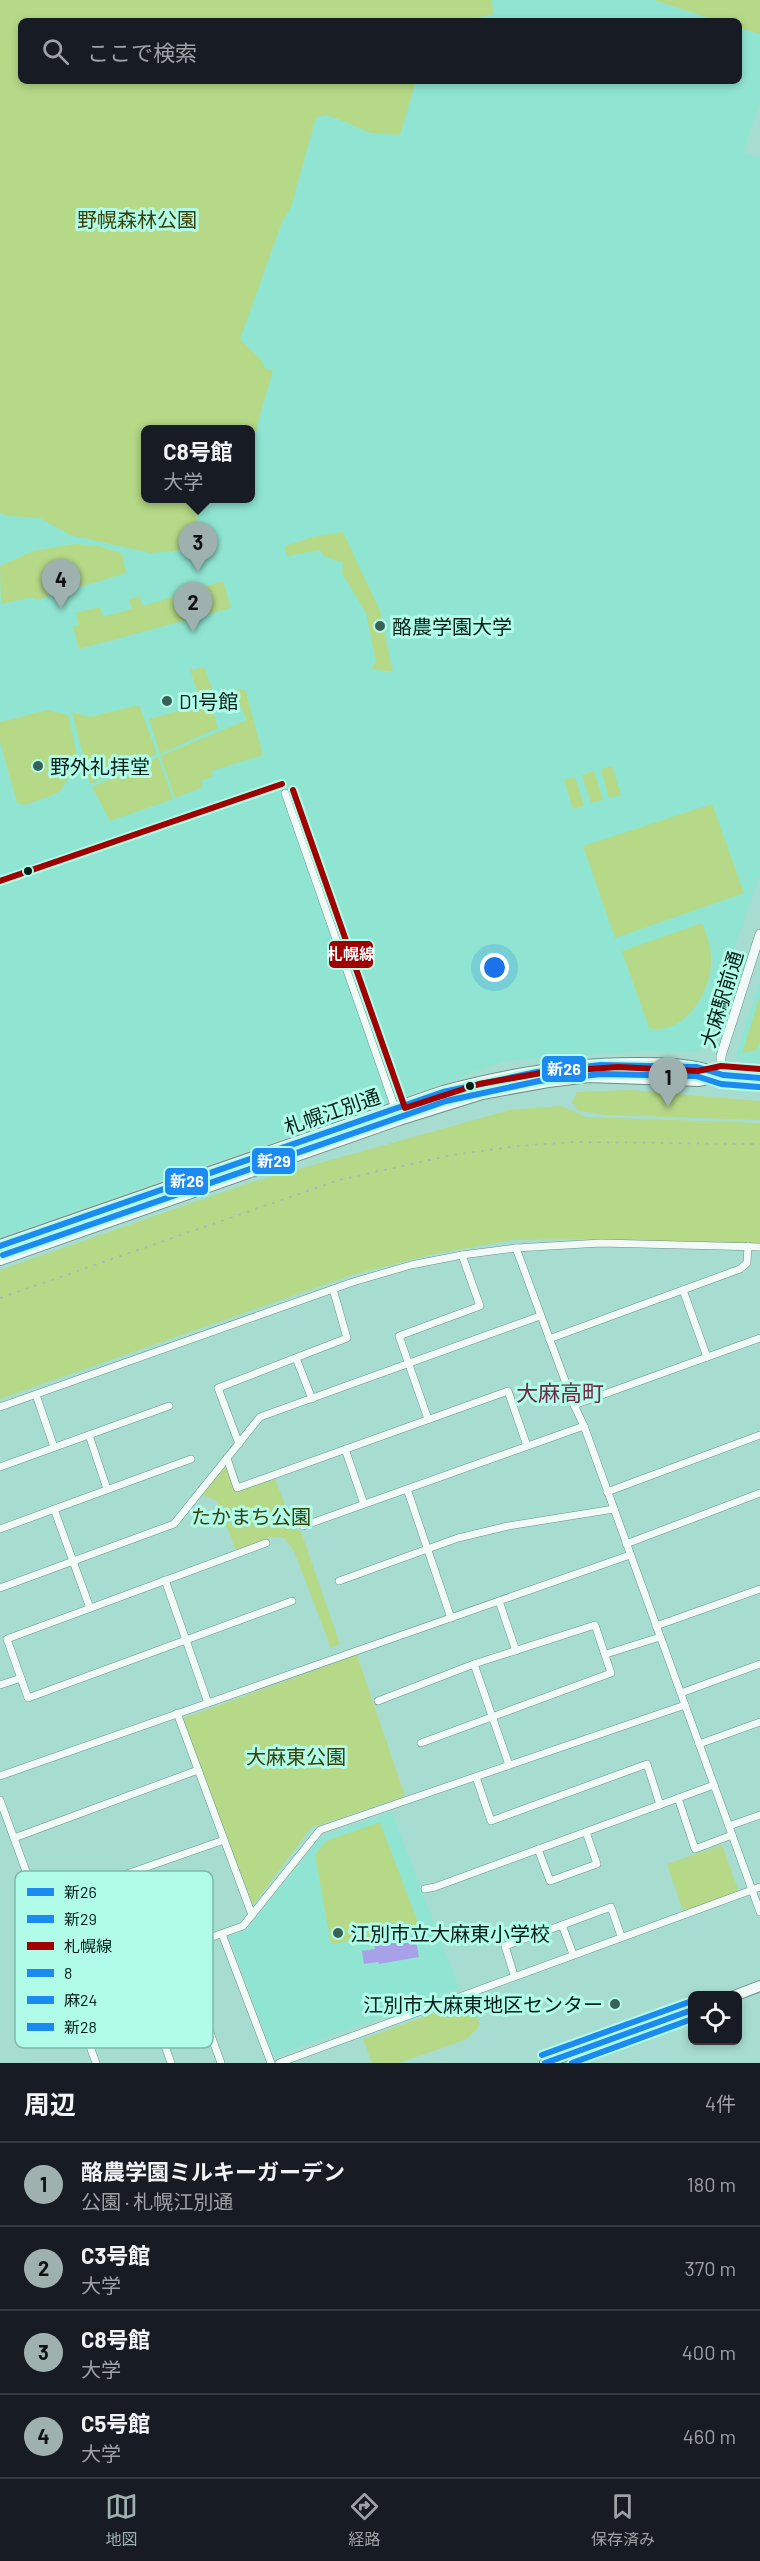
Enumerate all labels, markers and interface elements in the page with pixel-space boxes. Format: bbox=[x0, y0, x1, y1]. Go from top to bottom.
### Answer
search box bbox=[18, 18, 742, 84]
icon: search bbox=[39, 35, 72, 68]
text: ここで検索 bbox=[87, 39, 197, 65]
park label: 野幌森林公園 bbox=[77, 207, 197, 231]
popup bbox=[141, 425, 255, 503]
text: C8号館 bbox=[163, 438, 233, 464]
text: 大学 bbox=[163, 469, 203, 493]
pin: 3 bbox=[178, 522, 218, 572]
pin: 4 bbox=[42, 560, 80, 609]
pin: 2 bbox=[174, 582, 212, 632]
place label: 酪農学園大学 bbox=[392, 614, 512, 638]
marker: 酪農学園大学 bbox=[373, 619, 387, 633]
place label: D1号館 bbox=[179, 689, 238, 713]
marker: D1号館 bbox=[160, 694, 174, 708]
place label: 野外礼拝堂 bbox=[50, 754, 150, 778]
marker: 野外礼拝堂 bbox=[31, 759, 45, 773]
unlabelled marker bbox=[22, 865, 34, 877]
line badge: 札幌線 bbox=[328, 940, 374, 969]
text: 札幌線 bbox=[327, 944, 375, 963]
street label: 大麻駅前通 bbox=[695, 948, 747, 1050]
your location bbox=[480, 953, 509, 982]
line badge: 新26 bbox=[541, 1055, 587, 1083]
pin: 1 bbox=[648, 1058, 688, 1107]
text: 新26 bbox=[547, 1059, 581, 1078]
unlabelled marker bbox=[464, 1080, 476, 1092]
street label: 札幌江別通 bbox=[281, 1083, 383, 1139]
line badge: 新29 bbox=[251, 1147, 296, 1175]
text: 新29 bbox=[257, 1151, 291, 1170]
line badge: 新26 bbox=[164, 1167, 209, 1196]
text: 新26 bbox=[170, 1171, 204, 1190]
district label: 大麻高町 bbox=[516, 1379, 604, 1405]
park label: たかまち公園 bbox=[191, 1504, 311, 1528]
park label: 大麻東公園 bbox=[246, 1744, 346, 1768]
legend bbox=[15, 1871, 213, 2048]
text: 新26 bbox=[64, 1882, 97, 1901]
text: 新29 bbox=[64, 1909, 97, 1928]
place label: 江別市立大麻東小学校 bbox=[350, 1921, 550, 1945]
marker: 江別市立大麻東小学校 bbox=[331, 1926, 345, 1940]
text: 札幌線 bbox=[64, 1936, 112, 1955]
text: 8 bbox=[64, 1963, 72, 1982]
text: 麻24 bbox=[64, 1990, 97, 2009]
map controls bbox=[688, 1991, 742, 2045]
button: locate bbox=[688, 1991, 742, 2045]
place label: 江別市大麻東地区センター bbox=[363, 1992, 603, 2016]
marker: 江別市大麻東地区センター bbox=[608, 1997, 622, 2011]
text: 新28 bbox=[64, 2017, 97, 2036]
text: 周辺 bbox=[24, 2088, 76, 2119]
text: 4件 bbox=[705, 2091, 736, 2115]
text: 酪農学園ミルキーガーデン bbox=[81, 2158, 345, 2184]
text: 1 bbox=[40, 2172, 47, 2196]
text: 180 m bbox=[687, 2172, 736, 2196]
text: 公園 · 札幌江別通 bbox=[81, 2189, 233, 2213]
text: C3号館 bbox=[81, 2242, 150, 2268]
text: 2 bbox=[38, 2256, 49, 2280]
text: 370 m bbox=[684, 2256, 736, 2280]
text: 大学 bbox=[81, 2273, 121, 2297]
text: C8号館 bbox=[81, 2326, 150, 2352]
text: 3 bbox=[38, 2340, 49, 2364]
text: 400 m bbox=[682, 2340, 736, 2364]
text: 大学 bbox=[81, 2357, 121, 2381]
text: C5号館 bbox=[81, 2410, 150, 2436]
text: 4 bbox=[37, 2424, 50, 2448]
text: 460 m bbox=[683, 2424, 736, 2448]
text: 大学 bbox=[81, 2441, 121, 2465]
tab: 地図 bbox=[105, 2490, 138, 2550]
tab: 経路 bbox=[348, 2490, 381, 2550]
tab: 保存済み bbox=[591, 2490, 655, 2550]

